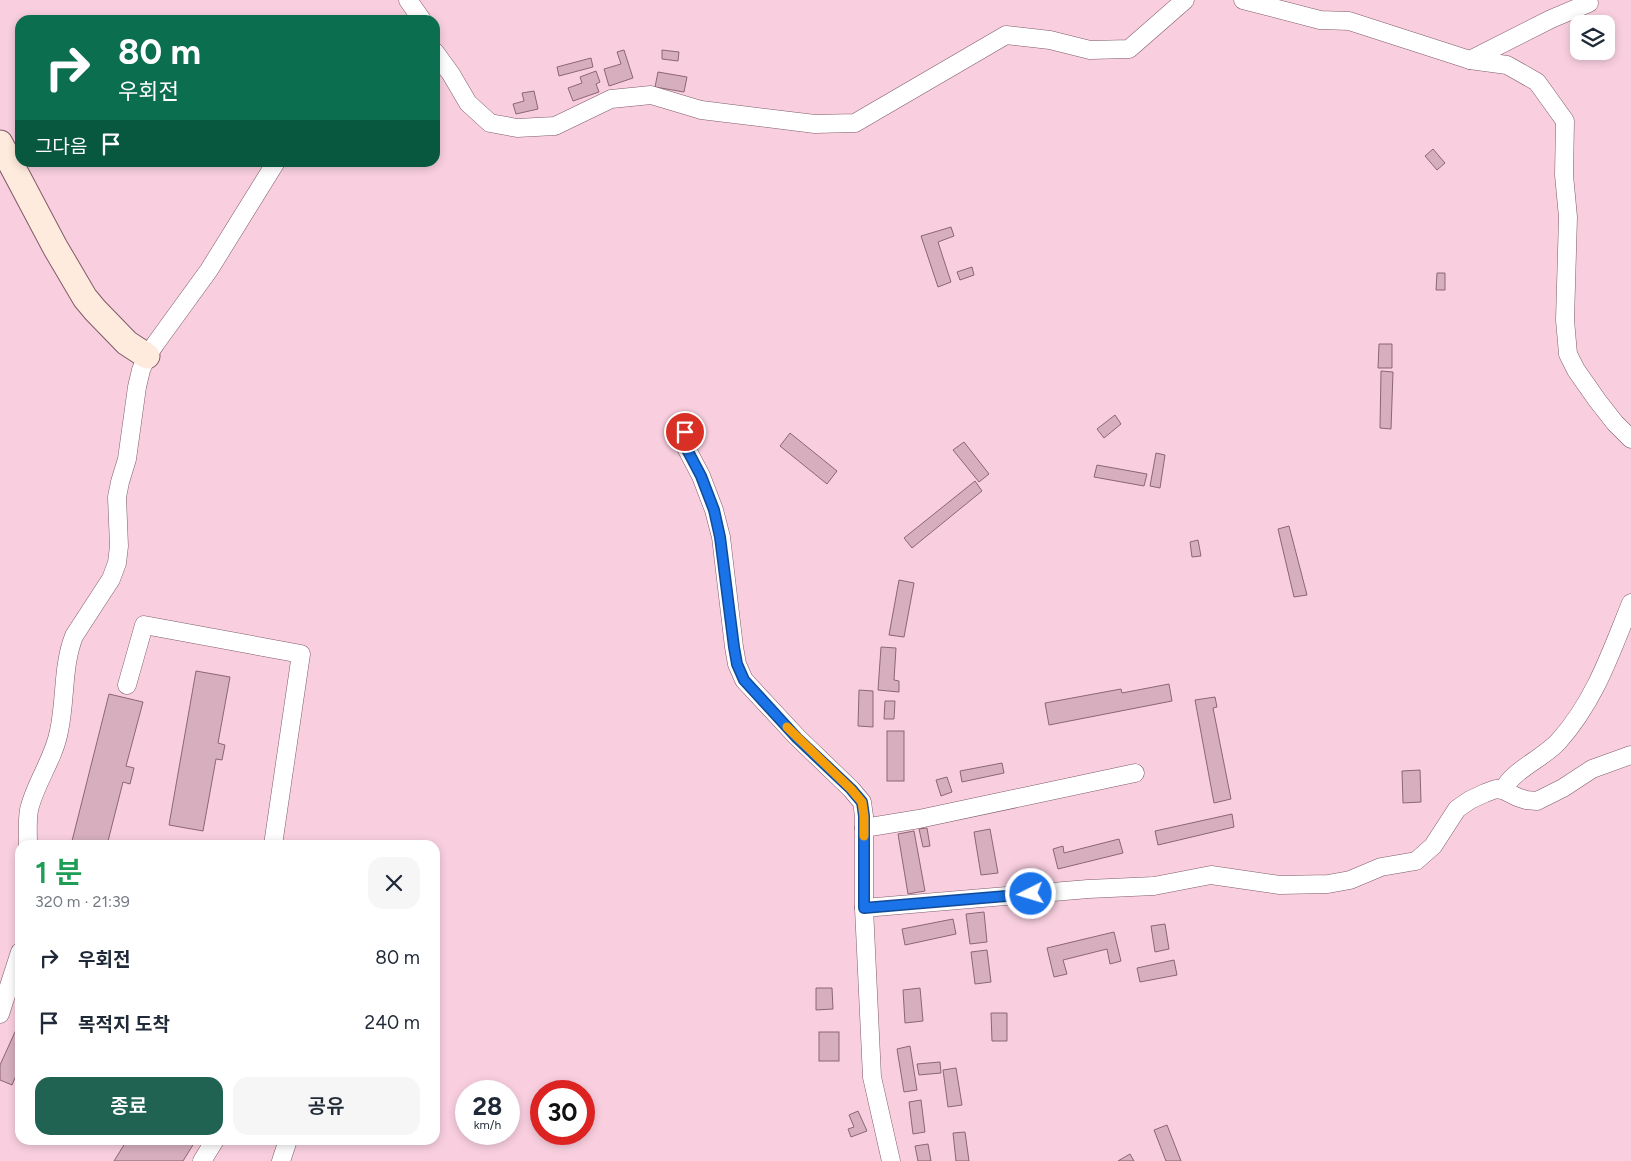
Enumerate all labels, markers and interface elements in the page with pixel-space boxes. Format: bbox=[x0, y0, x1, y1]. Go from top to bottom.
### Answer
map controls bbox=[1570, 15, 1615, 60]
button: layers bbox=[1570, 15, 1615, 60]
text: 80 m bbox=[118, 31, 201, 73]
icon: right bbox=[35, 35, 100, 100]
text: 우회전 bbox=[118, 78, 179, 105]
icon: arrive bbox=[97, 130, 125, 158]
text: 그다음 bbox=[35, 135, 87, 158]
pin bbox=[664, 411, 706, 453]
icon: arrive bbox=[671, 418, 699, 446]
text: 1 분 bbox=[35, 854, 82, 891]
button: close bbox=[368, 857, 420, 909]
position arrow bbox=[1004, 867, 1056, 919]
text: 320 m · 21:39 bbox=[35, 892, 130, 911]
icon: right bbox=[35, 944, 63, 972]
text: 80 m bbox=[375, 946, 420, 969]
text: 우회전 bbox=[78, 948, 130, 971]
icon: arrive bbox=[35, 1009, 63, 1037]
text: 240 m bbox=[365, 1011, 420, 1034]
text: 목적지 도착 bbox=[78, 1013, 170, 1036]
button: 종료 bbox=[35, 1077, 223, 1135]
button: 공유 bbox=[233, 1077, 420, 1135]
speed limit sign: 30 bbox=[530, 1080, 595, 1145]
text: 28 bbox=[473, 1091, 502, 1121]
text: km/h bbox=[474, 1118, 501, 1132]

